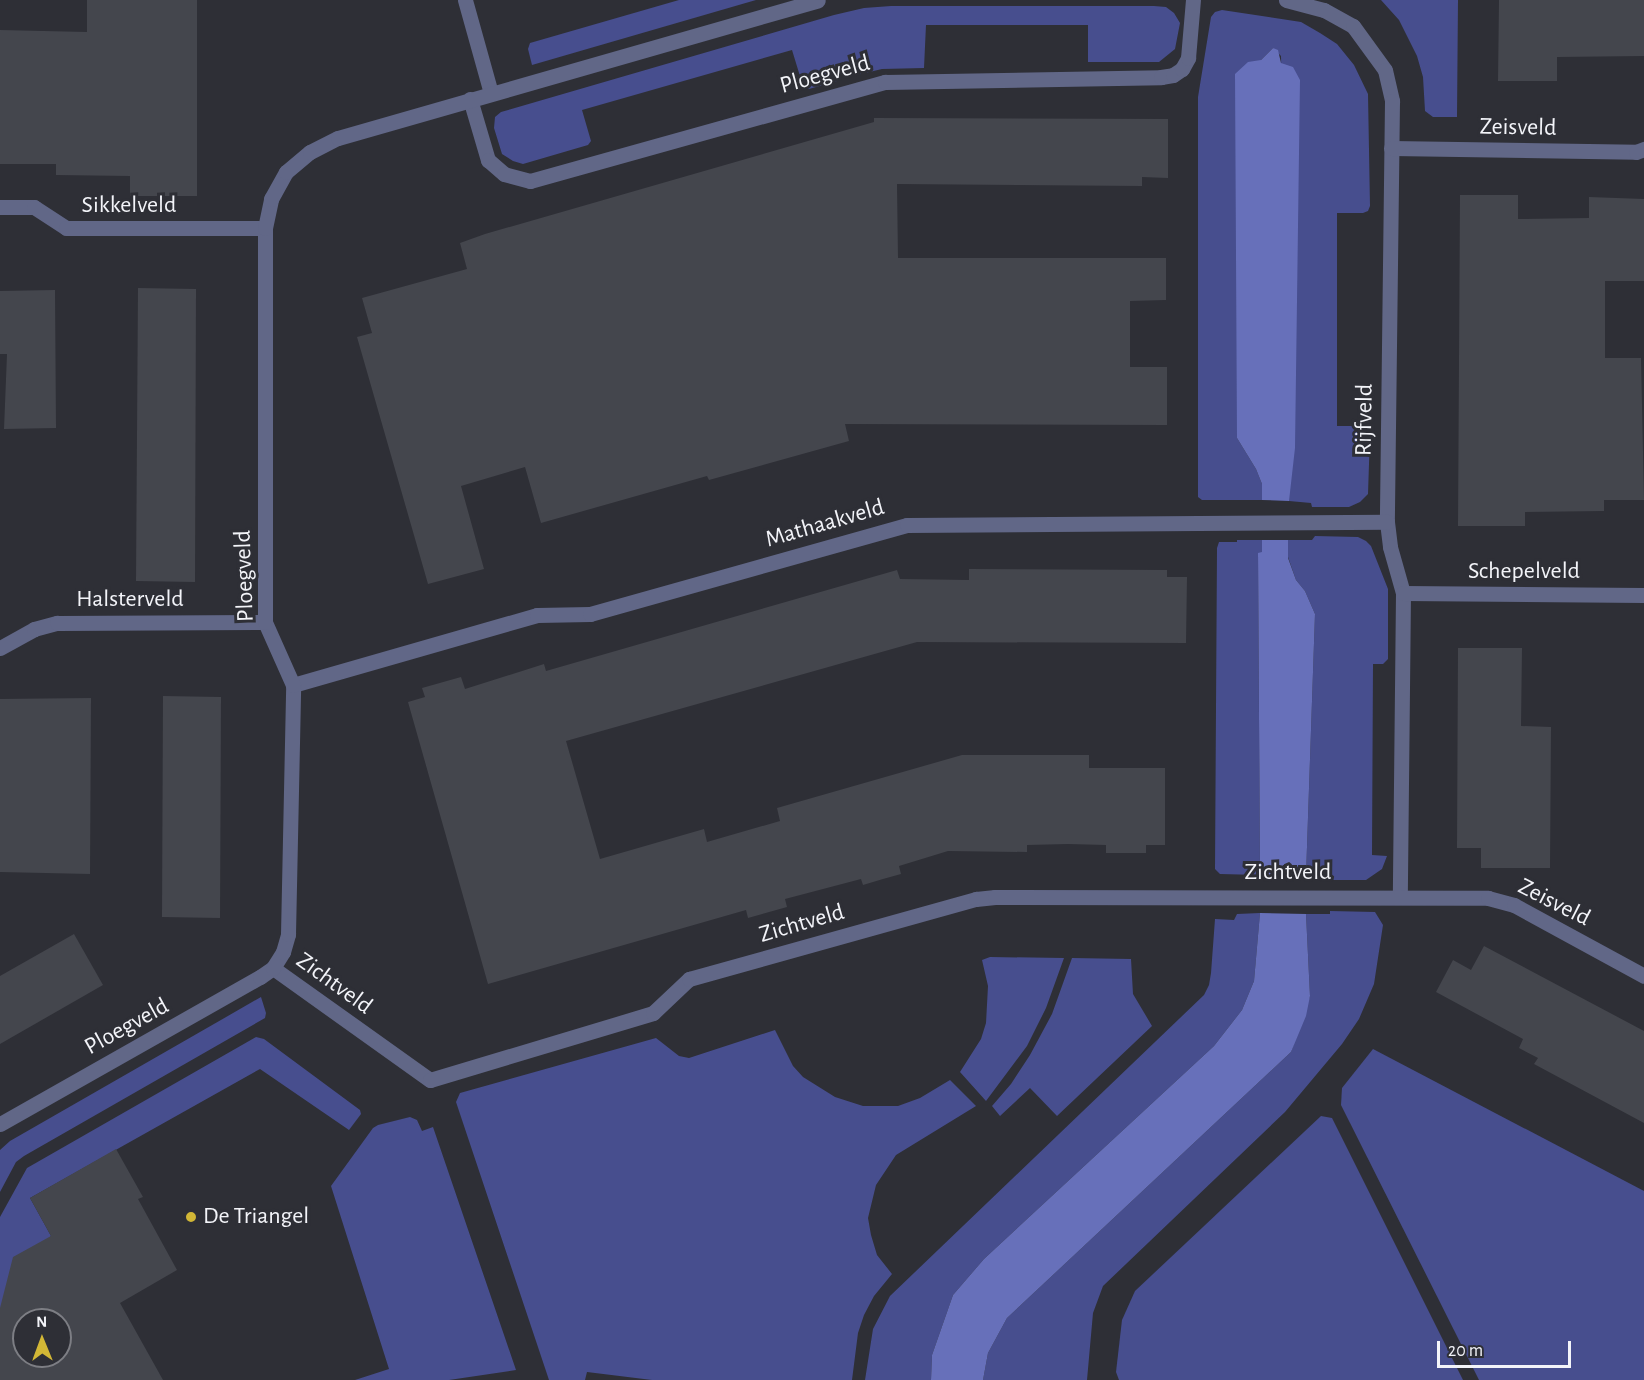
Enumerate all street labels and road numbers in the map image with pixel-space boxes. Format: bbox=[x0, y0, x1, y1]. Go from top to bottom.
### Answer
street label: Ploegveld bbox=[777, 49, 873, 101]
street label: Zeisveld bbox=[1479, 113, 1557, 143]
street label: Sikkelveld bbox=[82, 192, 176, 220]
street label: Rijfveld bbox=[1350, 384, 1380, 456]
street label: Mathaakveld bbox=[762, 493, 888, 555]
street label: Ploegveld bbox=[229, 530, 261, 622]
street label: Schepelveld bbox=[1468, 558, 1580, 586]
street label: Halsterveld bbox=[76, 586, 184, 614]
street label: Zichtveld bbox=[1244, 859, 1332, 887]
street label: Zeisveld bbox=[1513, 873, 1595, 933]
street label: Zichtveld bbox=[756, 898, 848, 950]
street label: Zichtveld bbox=[290, 947, 378, 1021]
street label: Ploegveld bbox=[80, 992, 174, 1062]

